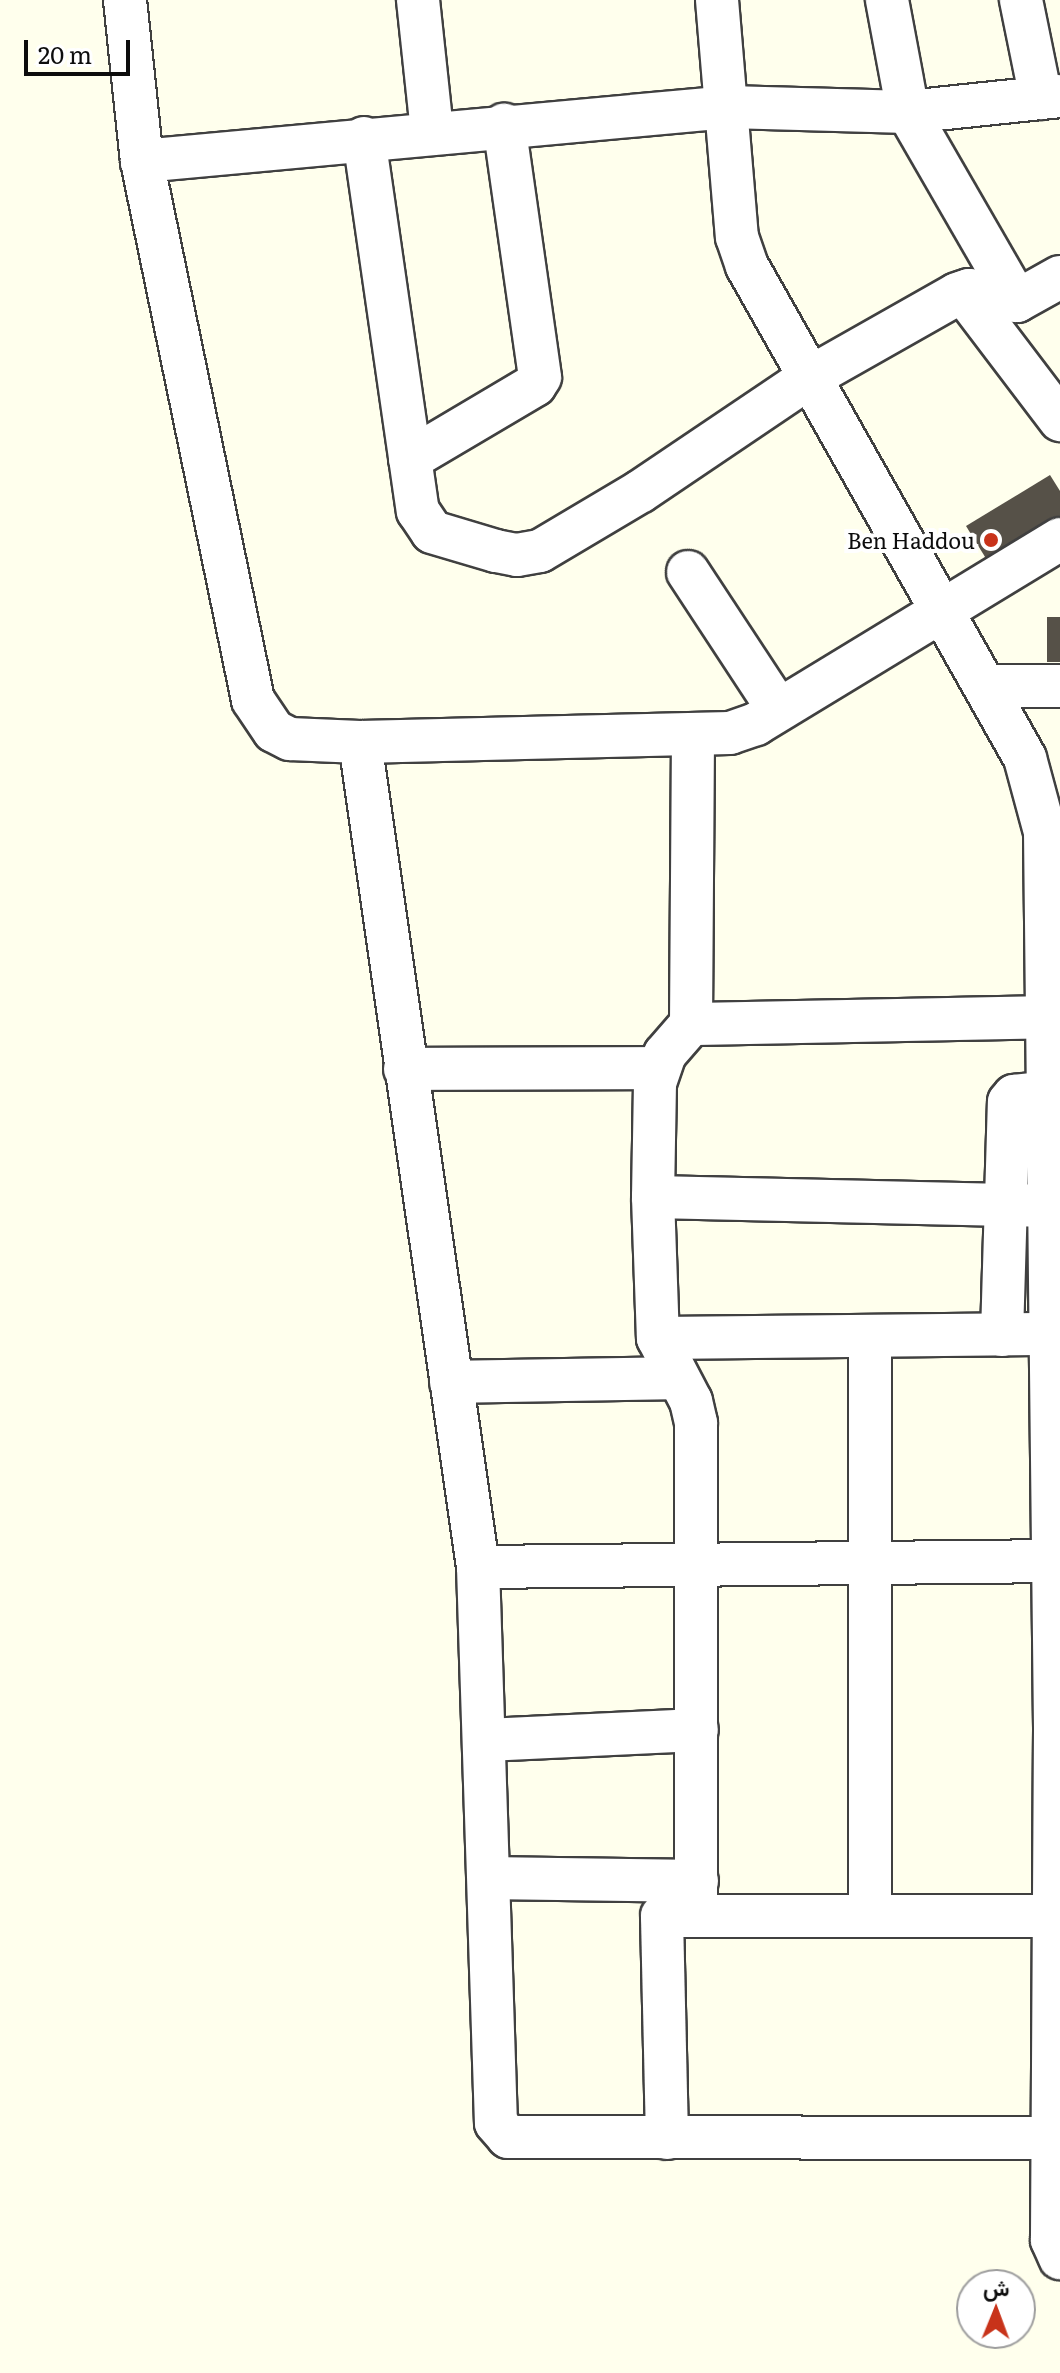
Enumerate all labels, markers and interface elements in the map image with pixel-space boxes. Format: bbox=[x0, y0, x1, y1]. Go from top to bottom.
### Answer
scale bar bbox=[28, 24, 134, 74]
text: 20 m bbox=[38, 36, 92, 71]
place label: Ben Haddou bbox=[847, 527, 975, 553]
marker: Ben Haddou bbox=[982, 531, 1000, 549]
north arrow bbox=[956, 2269, 1036, 2349]
text: ش bbox=[983, 2270, 1010, 2303]

